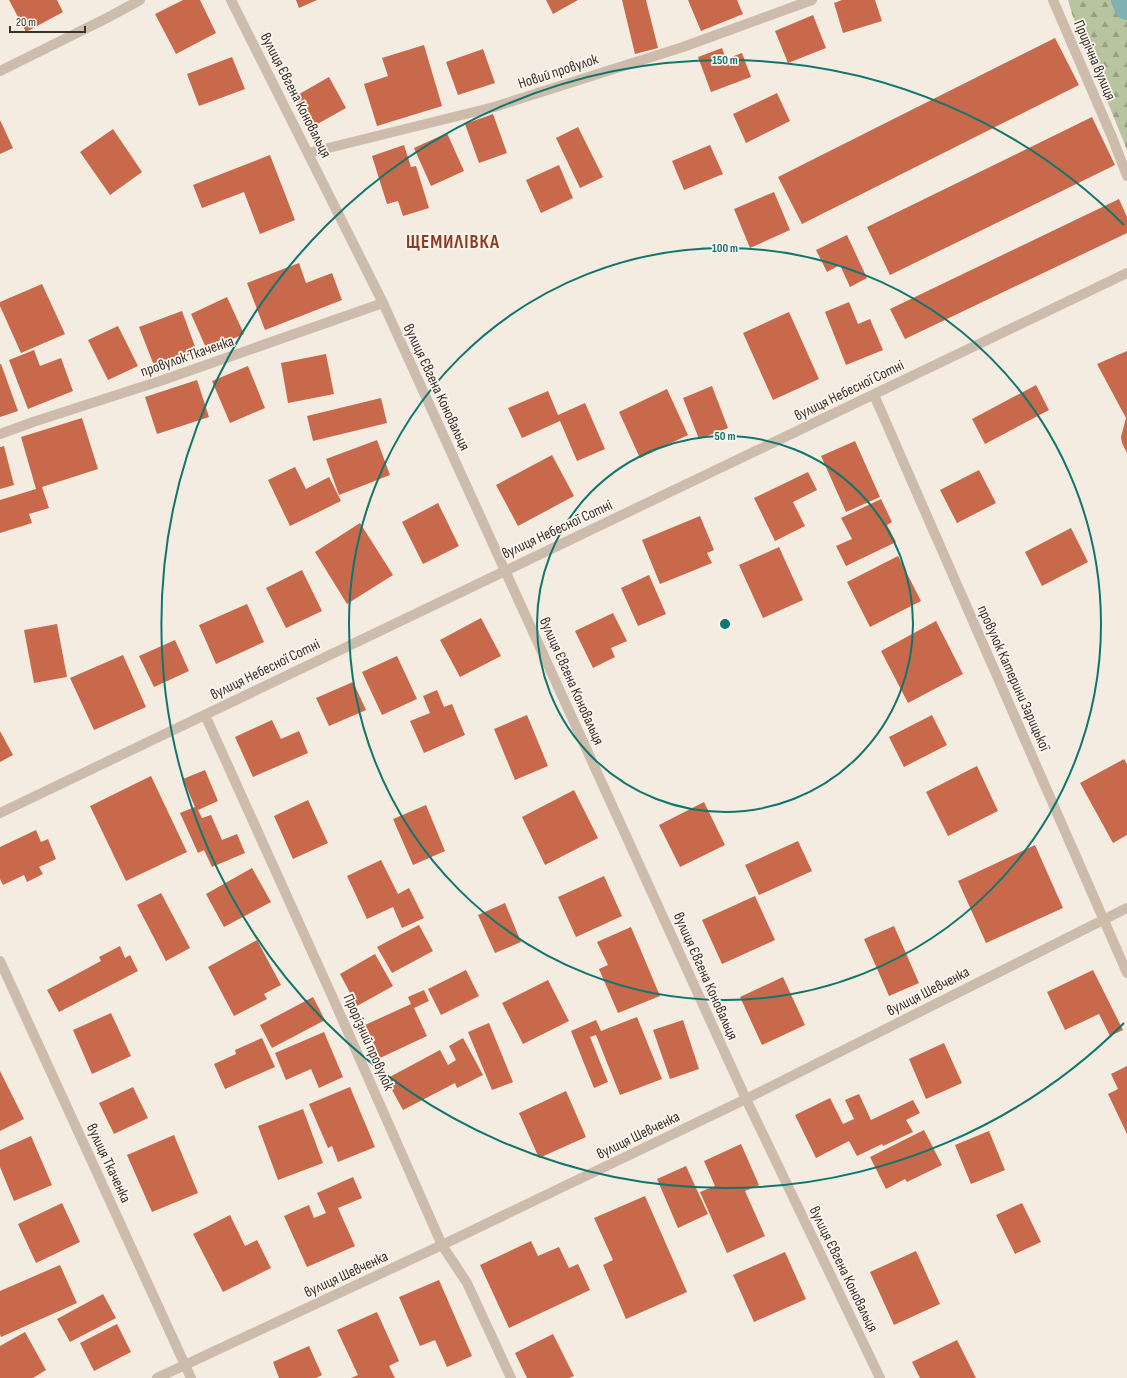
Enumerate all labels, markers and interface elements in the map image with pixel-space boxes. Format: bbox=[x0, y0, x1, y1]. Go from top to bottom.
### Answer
scale bar bbox=[10, 8, 85, 34]
text: 20 m bbox=[16, 15, 36, 30]
street label: Прирічна вулиця bbox=[1069, 17, 1120, 103]
street label: вулиця Євгена Коновальця bbox=[256, 30, 335, 161]
street label: Новий провулок bbox=[516, 50, 601, 93]
text: 150 m bbox=[712, 53, 738, 68]
district label: ЩЕМИЛІВКА bbox=[406, 231, 500, 254]
text: 100 m bbox=[712, 241, 738, 256]
street label: вулиця Євгена Коновальця bbox=[399, 321, 474, 454]
street label: провулок Ткаченка bbox=[138, 332, 237, 381]
street label: вулиця Небесної Сотні bbox=[791, 356, 907, 425]
text: 50 m bbox=[715, 429, 735, 444]
street label: вулиця Небесної Сотні bbox=[499, 495, 616, 563]
street label: провулок Катерини Зарицької bbox=[973, 602, 1055, 755]
street label: вулиця Євгена Коновальця bbox=[535, 614, 608, 748]
centre of rings bbox=[718, 617, 732, 631]
street label: вулиця Небесної Сотні bbox=[207, 635, 323, 704]
street label: вулиця Євгена Коновальця bbox=[669, 909, 742, 1043]
street label: вулиця Шевченка bbox=[884, 962, 973, 1020]
street label: Прорізний провулок bbox=[339, 991, 398, 1094]
street label: вулиця Шевченка bbox=[593, 1107, 683, 1164]
street label: вулиця Ткаченка bbox=[82, 1121, 135, 1206]
street label: вулиця Євгена Коновальця bbox=[805, 1203, 882, 1335]
street label: вулиця Шевченка bbox=[301, 1247, 391, 1302]

